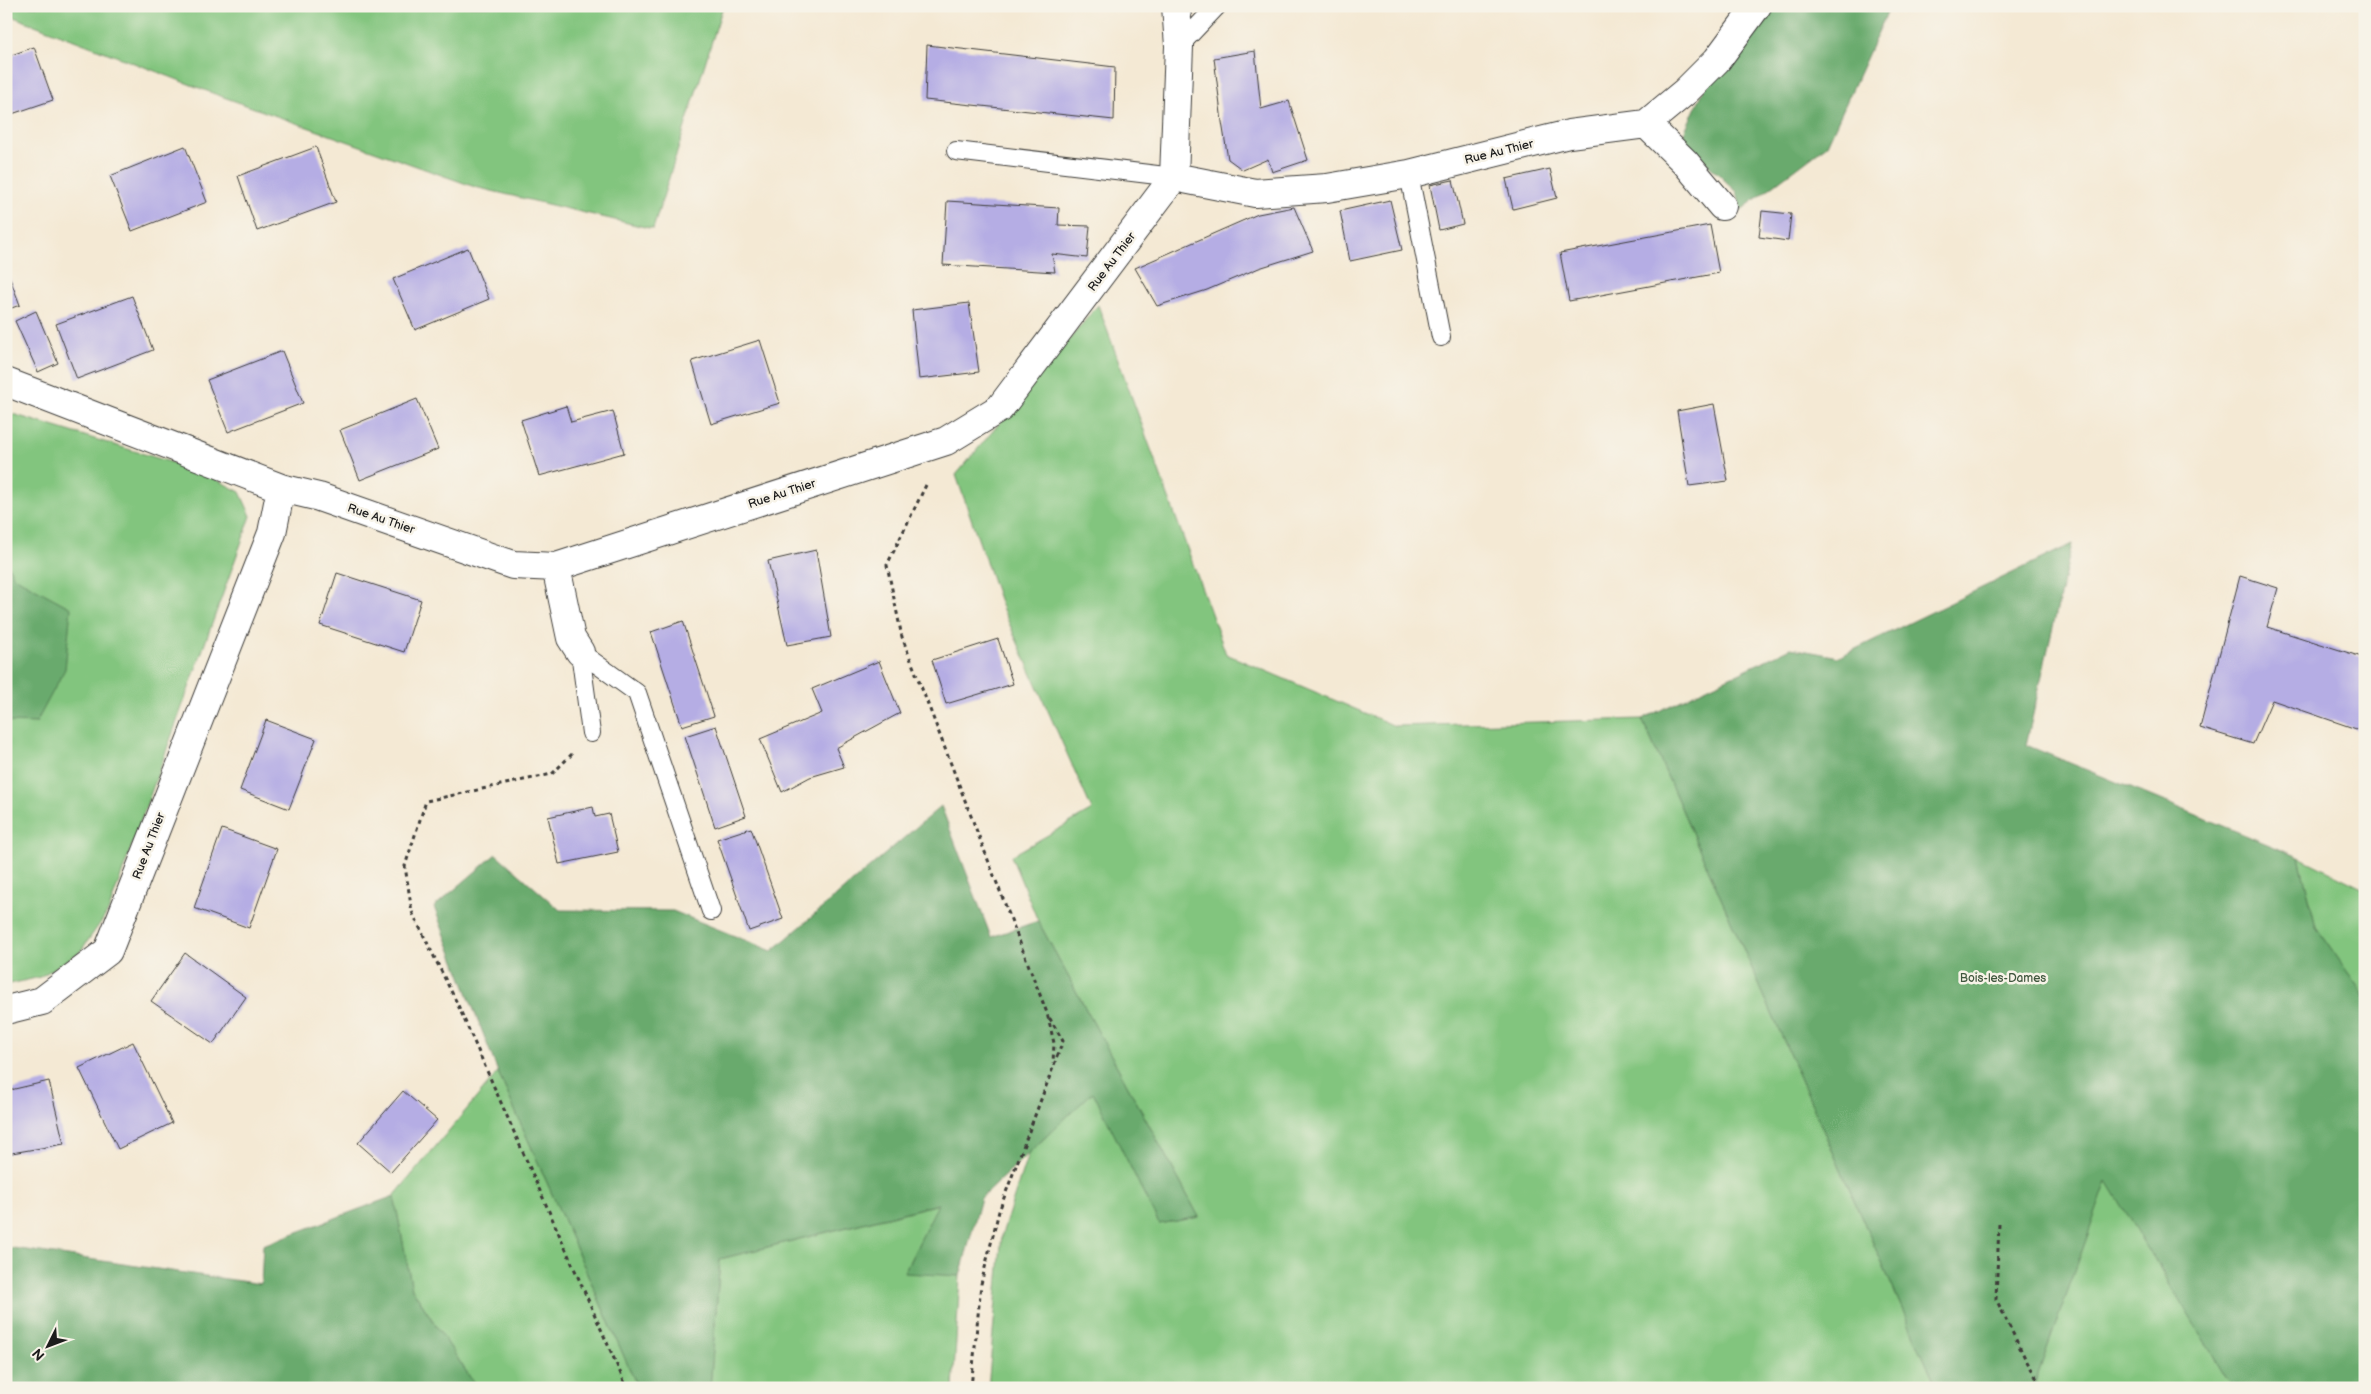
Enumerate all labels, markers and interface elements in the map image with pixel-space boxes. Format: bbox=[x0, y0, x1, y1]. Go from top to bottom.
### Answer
street label: Rue Au Thier bbox=[1463, 136, 1535, 168]
street label: Rue Au Thier bbox=[1085, 229, 1139, 295]
street label: Rue Au Thier bbox=[746, 476, 818, 512]
street label: Rue Au Thier bbox=[345, 500, 417, 538]
street label: Rue Au Thier bbox=[129, 810, 169, 881]
park label: Bois-les-Dames bbox=[1960, 971, 2046, 986]
north arrow bbox=[22, 1322, 72, 1372]
text: N bbox=[29, 1345, 49, 1364]

